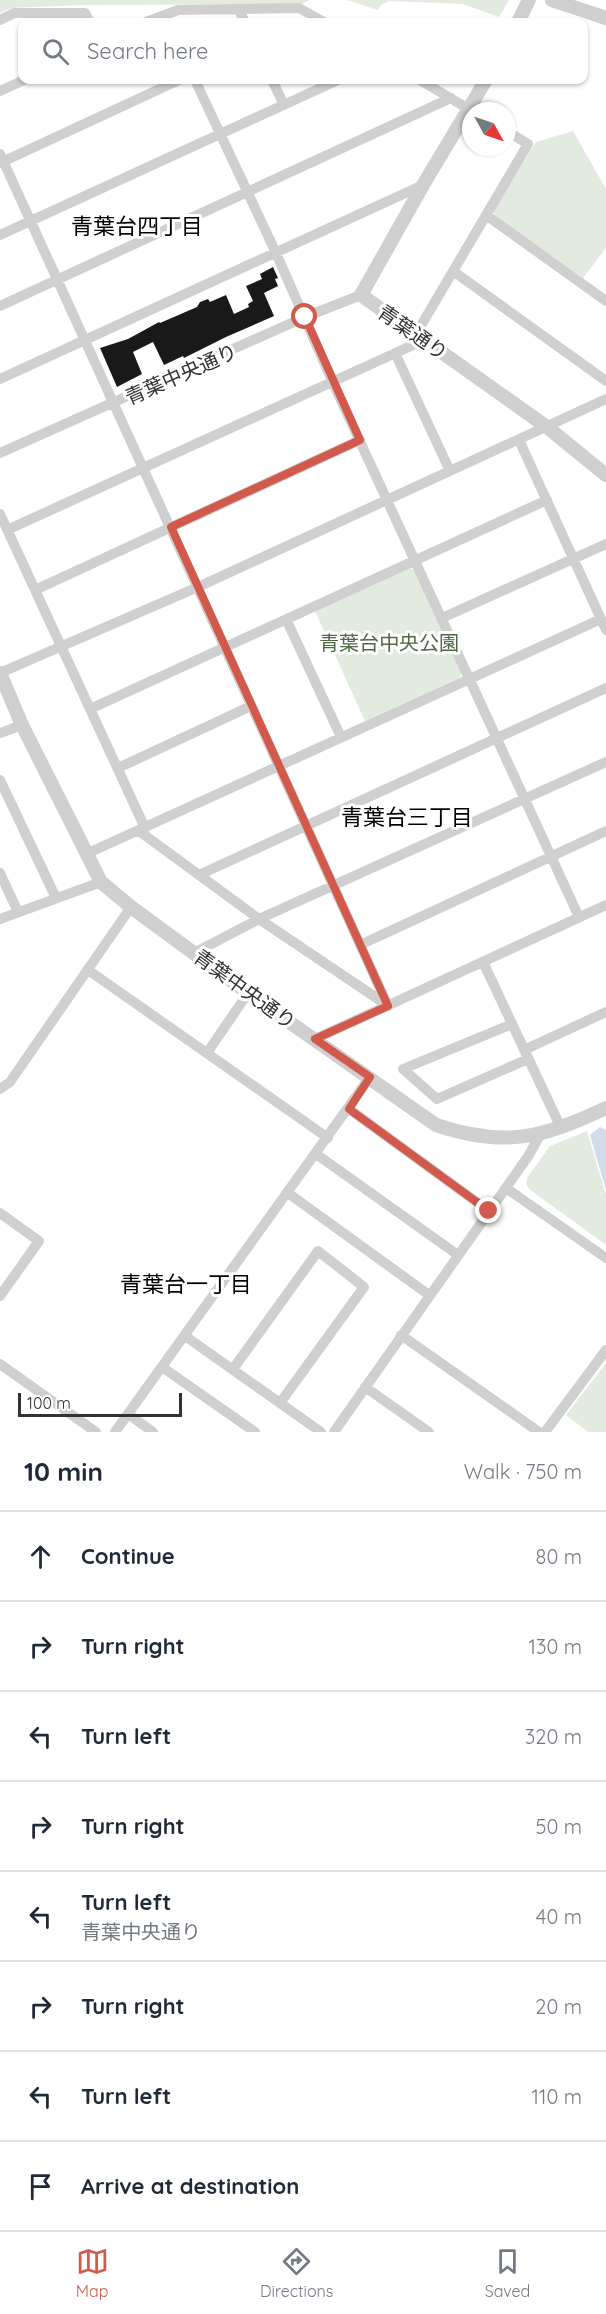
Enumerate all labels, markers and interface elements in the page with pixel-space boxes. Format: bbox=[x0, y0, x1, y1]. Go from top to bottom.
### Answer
search box bbox=[18, 18, 588, 84]
icon: search bbox=[39, 35, 72, 68]
text: Search here bbox=[87, 37, 208, 65]
north arrow bbox=[462, 102, 516, 156]
district label: 青葉台四丁目 bbox=[71, 212, 203, 240]
street label: 青葉通り bbox=[373, 299, 453, 365]
route start bbox=[291, 303, 317, 329]
street label: 青葉中央通り bbox=[121, 338, 241, 410]
park label: 青葉台中央公園 bbox=[319, 630, 459, 655]
district label: 青葉台三丁目 bbox=[341, 803, 473, 831]
street label: 青葉中央通り bbox=[189, 944, 301, 1034]
route end bbox=[475, 1197, 501, 1223]
district label: 青葉台一丁目 bbox=[120, 1270, 252, 1298]
scale bar bbox=[18, 1390, 182, 1418]
text: 100 m bbox=[27, 1393, 71, 1413]
text: 10 min bbox=[24, 1455, 103, 1488]
text: Walk · 750 m bbox=[464, 1459, 582, 1484]
icon: ahead bbox=[24, 1540, 57, 1573]
text: Continue bbox=[81, 1542, 175, 1570]
text: 80 m bbox=[536, 1544, 582, 1569]
icon: right bbox=[24, 1630, 57, 1663]
text: Turn right bbox=[81, 1632, 185, 1660]
text: 130 m bbox=[529, 1634, 582, 1659]
icon: left bbox=[24, 1720, 57, 1753]
text: Turn left bbox=[81, 1722, 171, 1750]
text: 320 m bbox=[525, 1724, 582, 1749]
icon: right bbox=[24, 1810, 57, 1843]
text: Turn right bbox=[81, 1812, 185, 1840]
text: 50 m bbox=[536, 1814, 582, 1839]
text: Turn left bbox=[81, 1888, 171, 1916]
icon: left bbox=[24, 1900, 57, 1933]
text: 40 m bbox=[536, 1904, 582, 1929]
text: 青葉中央通り bbox=[81, 1919, 201, 1944]
icon: right bbox=[24, 1990, 57, 2023]
text: Turn right bbox=[81, 1992, 185, 2020]
text: 20 m bbox=[535, 1994, 582, 2019]
icon: left bbox=[24, 2080, 57, 2113]
text: Turn left bbox=[81, 2082, 171, 2110]
text: 110 m bbox=[532, 2084, 582, 2109]
icon: arrive bbox=[24, 2170, 57, 2203]
text: Arrive at destination bbox=[81, 2172, 299, 2200]
tab: Map bbox=[76, 2245, 109, 2301]
tab: Directions bbox=[260, 2245, 333, 2301]
tab: Saved bbox=[485, 2245, 530, 2301]

